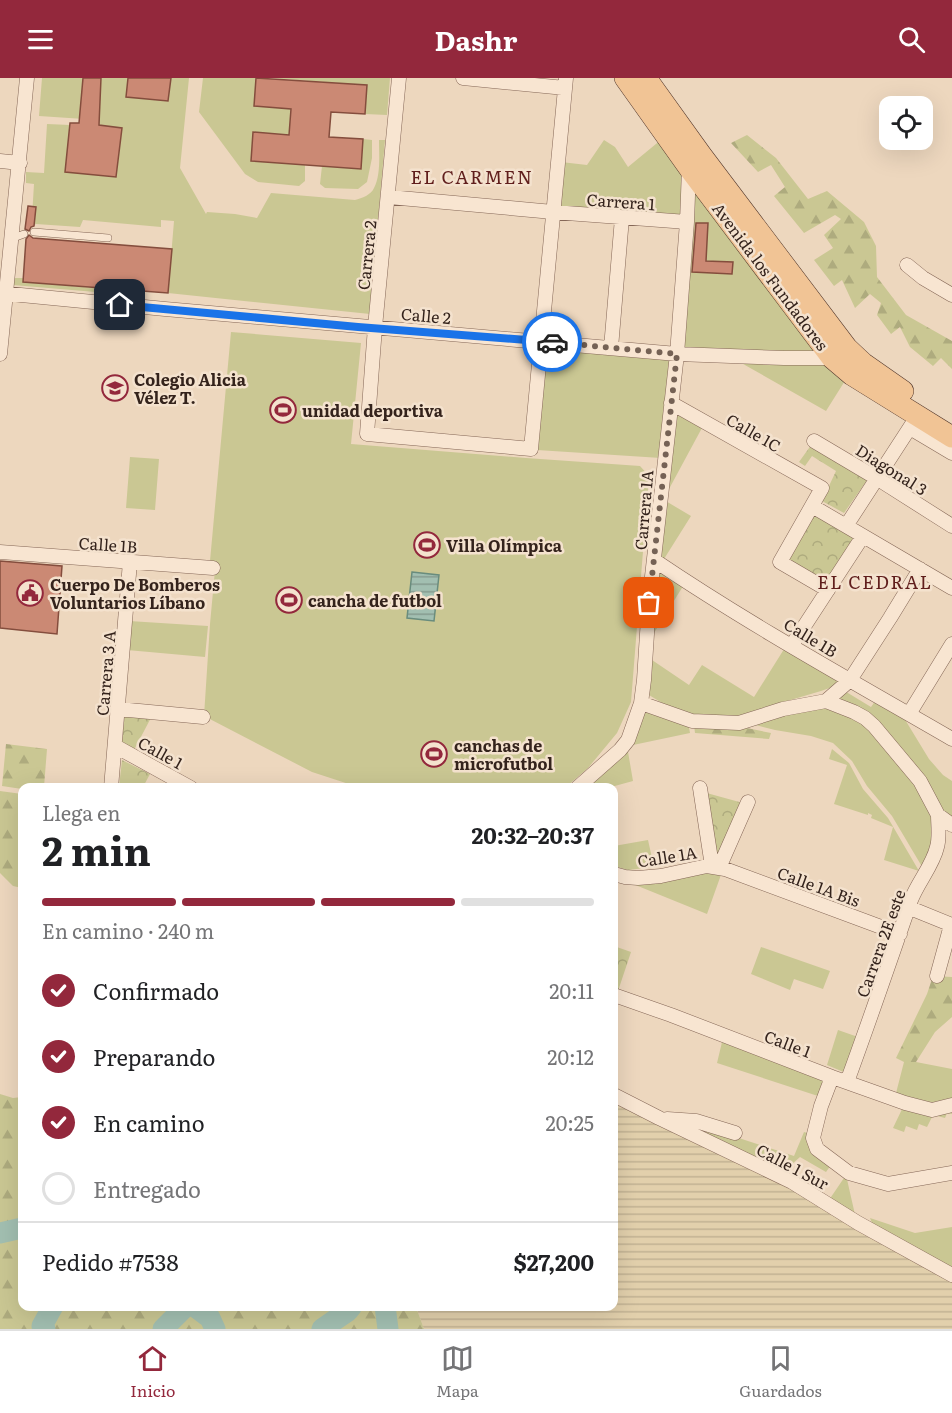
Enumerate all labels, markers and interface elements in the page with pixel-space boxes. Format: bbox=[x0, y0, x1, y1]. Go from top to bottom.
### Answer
text: Dashr bbox=[435, 19, 517, 59]
icon: menu bbox=[24, 23, 57, 56]
icon: search bbox=[895, 23, 928, 56]
map controls bbox=[879, 96, 933, 150]
button: locate bbox=[879, 96, 933, 150]
district label: EL CARMEN bbox=[410, 163, 534, 190]
street label: Carrera 1 bbox=[586, 187, 656, 215]
street label: Avenida los Fundadores bbox=[707, 197, 835, 355]
street label: Carrera 2 bbox=[350, 219, 382, 291]
pin bbox=[94, 279, 145, 330]
icon: home bbox=[103, 288, 136, 321]
street label: Calle 2 bbox=[400, 301, 452, 329]
courier bbox=[522, 312, 582, 372]
icon: car bbox=[536, 326, 569, 359]
place label: Colegio Alicia Vélez T. bbox=[134, 367, 247, 409]
school or university icon: Colegio Alicia Vélez T. bbox=[100, 373, 130, 403]
sports icon: unidad deportiva bbox=[268, 395, 298, 425]
place label: unidad deportiva bbox=[302, 398, 444, 422]
street label: Calle 1C bbox=[722, 407, 786, 457]
street label: Diagonal 3 bbox=[852, 438, 932, 500]
street label: Carrera 1A bbox=[628, 469, 658, 551]
street label: Calle 1B bbox=[78, 530, 138, 558]
sports icon: Villa Olímpica bbox=[412, 530, 442, 560]
place label: Villa Olímpica bbox=[446, 533, 563, 557]
district label: EL CEDRAL bbox=[817, 568, 933, 595]
place label: Cuerpo De Bomberos Voluntarios Líbano bbox=[50, 572, 220, 614]
pin bbox=[623, 577, 674, 628]
public building icon: Cuerpo De Bomberos Voluntarios Líbano bbox=[15, 578, 45, 608]
sports icon: cancha de futbol bbox=[274, 585, 304, 615]
icon: bag bbox=[632, 586, 665, 619]
place label: cancha de futbol bbox=[308, 588, 442, 612]
street label: Calle 1B bbox=[780, 612, 842, 662]
street label: Carrera 3 A bbox=[89, 629, 121, 717]
street label: Calle 1 bbox=[134, 730, 188, 774]
place label: canchas de microfutbol bbox=[454, 733, 553, 775]
sports icon: canchas de microfutbol bbox=[419, 739, 449, 769]
text: Llega en bbox=[42, 797, 120, 827]
text: 20:32–20:37 bbox=[472, 818, 594, 851]
text: 2 min bbox=[42, 820, 151, 878]
street label: Calle 1A bbox=[635, 839, 699, 873]
street label: Calle 1A Bis bbox=[774, 860, 864, 912]
street label: Carrera 2E este bbox=[849, 886, 911, 1000]
text: En camino · 240 m bbox=[42, 915, 214, 945]
icon: check bbox=[42, 974, 75, 1007]
text: Confirmado bbox=[93, 974, 219, 1007]
text: 20:11 bbox=[549, 975, 594, 1005]
street label: Calle 1 bbox=[761, 1023, 815, 1063]
icon: check bbox=[42, 1040, 75, 1073]
text: Preparando bbox=[93, 1040, 215, 1073]
text: 20:12 bbox=[547, 1041, 594, 1071]
icon: check bbox=[42, 1106, 75, 1139]
text: En camino bbox=[93, 1106, 205, 1139]
text: 20:25 bbox=[546, 1107, 594, 1137]
street label: Calle 1 Sur bbox=[753, 1137, 834, 1195]
text: Entregado bbox=[93, 1172, 201, 1205]
text: Pedido #7538 bbox=[42, 1245, 179, 1278]
text: $27,200 bbox=[514, 1245, 594, 1278]
tab: Inicio bbox=[130, 1342, 175, 1402]
tab: Mapa bbox=[436, 1342, 479, 1402]
tab: Guardados bbox=[739, 1342, 822, 1402]

